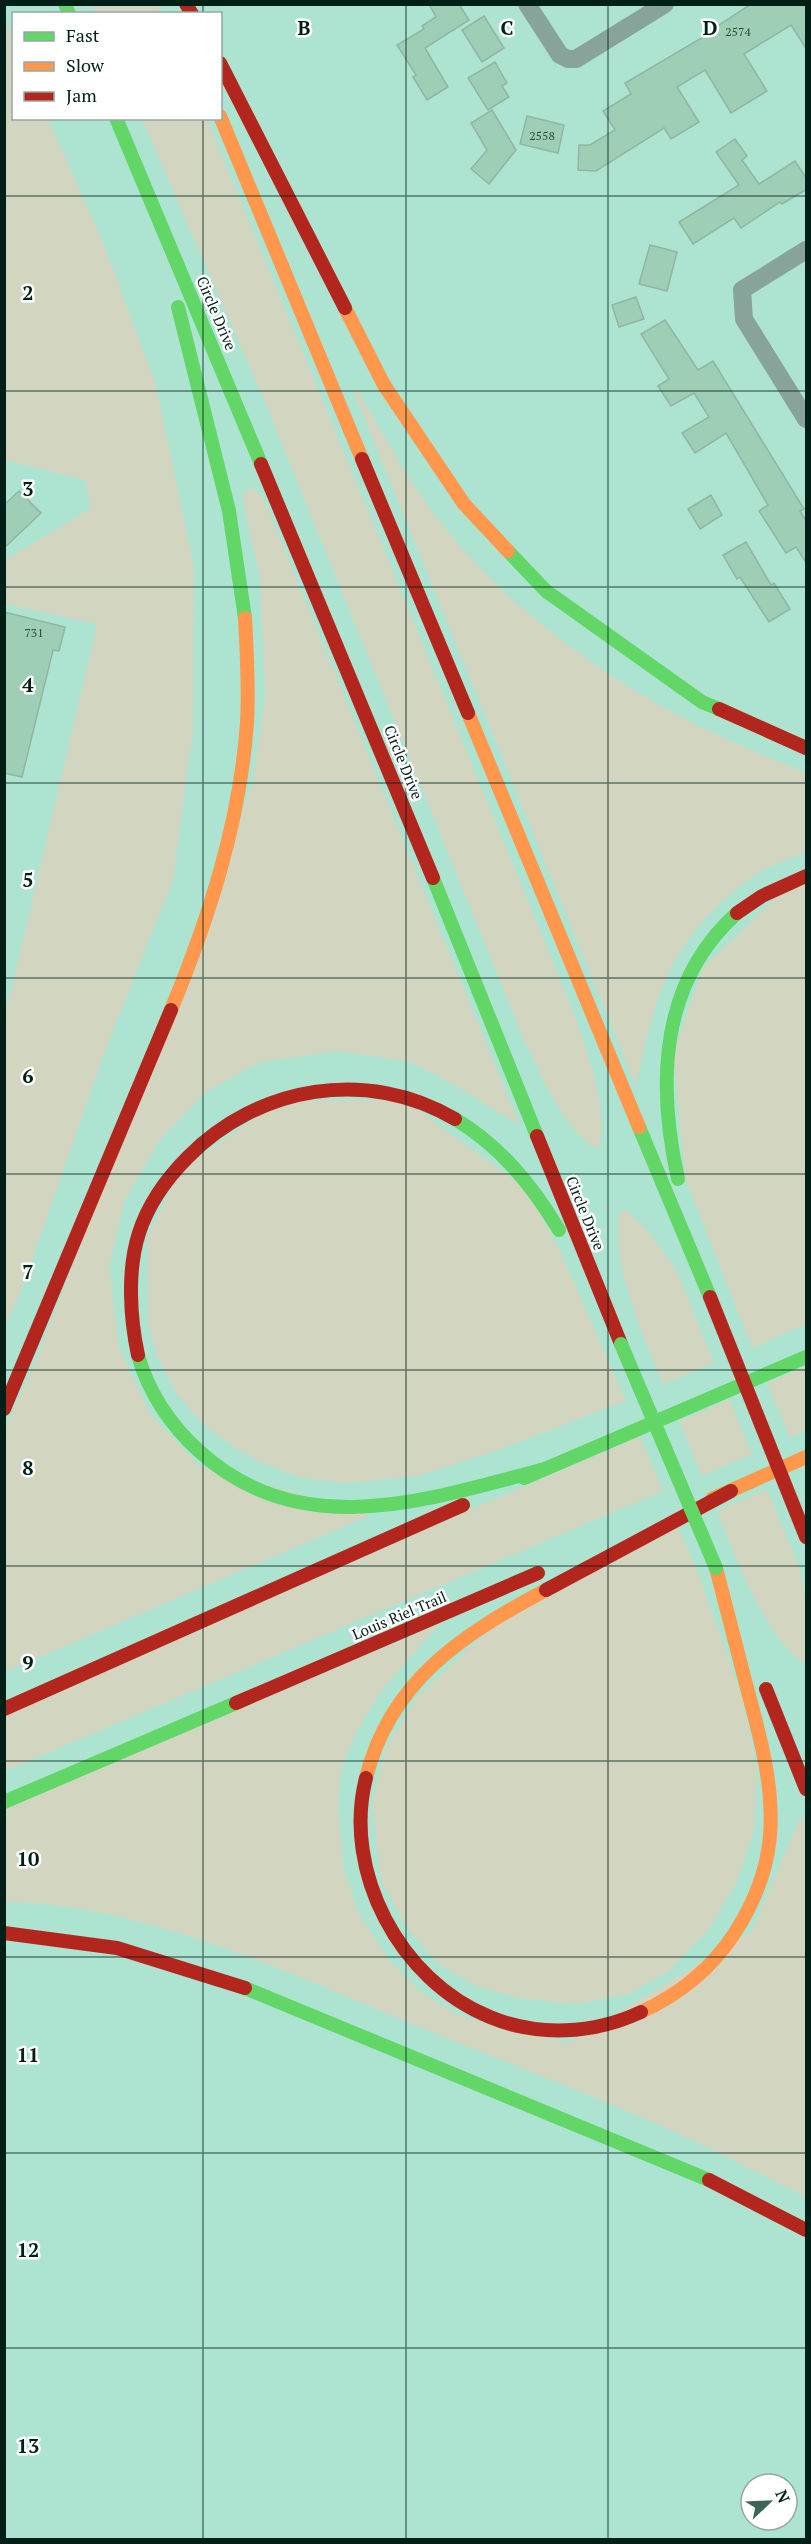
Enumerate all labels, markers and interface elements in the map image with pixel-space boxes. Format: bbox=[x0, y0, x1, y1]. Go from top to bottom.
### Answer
legend bbox=[12, 12, 222, 120]
text: B bbox=[298, 14, 311, 41]
text: C bbox=[500, 14, 514, 41]
text: D bbox=[703, 14, 717, 41]
text: Fast bbox=[66, 23, 100, 47]
house number: 2574 bbox=[725, 24, 751, 39]
text: Slow bbox=[66, 53, 105, 77]
text: Jam bbox=[66, 83, 97, 107]
house number: 2558 bbox=[529, 128, 555, 143]
street label: Circle Drive bbox=[192, 273, 242, 353]
text: 2 bbox=[22, 279, 34, 306]
text: 3 bbox=[22, 475, 34, 502]
house number: 731 bbox=[24, 625, 44, 640]
text: 4 bbox=[22, 671, 34, 698]
street label: Circle Drive bbox=[380, 722, 428, 802]
text: 5 bbox=[22, 866, 34, 893]
text: 6 bbox=[22, 1062, 34, 1089]
street label: Circle Drive bbox=[562, 1173, 610, 1253]
text: 7 bbox=[22, 1258, 34, 1285]
text: 8 bbox=[22, 1454, 34, 1481]
street label: Louis Riel Trail bbox=[349, 1586, 449, 1644]
text: 9 bbox=[22, 1649, 34, 1676]
text: 10 bbox=[17, 1845, 39, 1872]
text: 11 bbox=[17, 2041, 39, 2068]
text: 12 bbox=[17, 2236, 39, 2263]
text: 13 bbox=[17, 2432, 39, 2459]
north arrow bbox=[739, 2472, 799, 2532]
text: N bbox=[770, 2486, 795, 2506]

